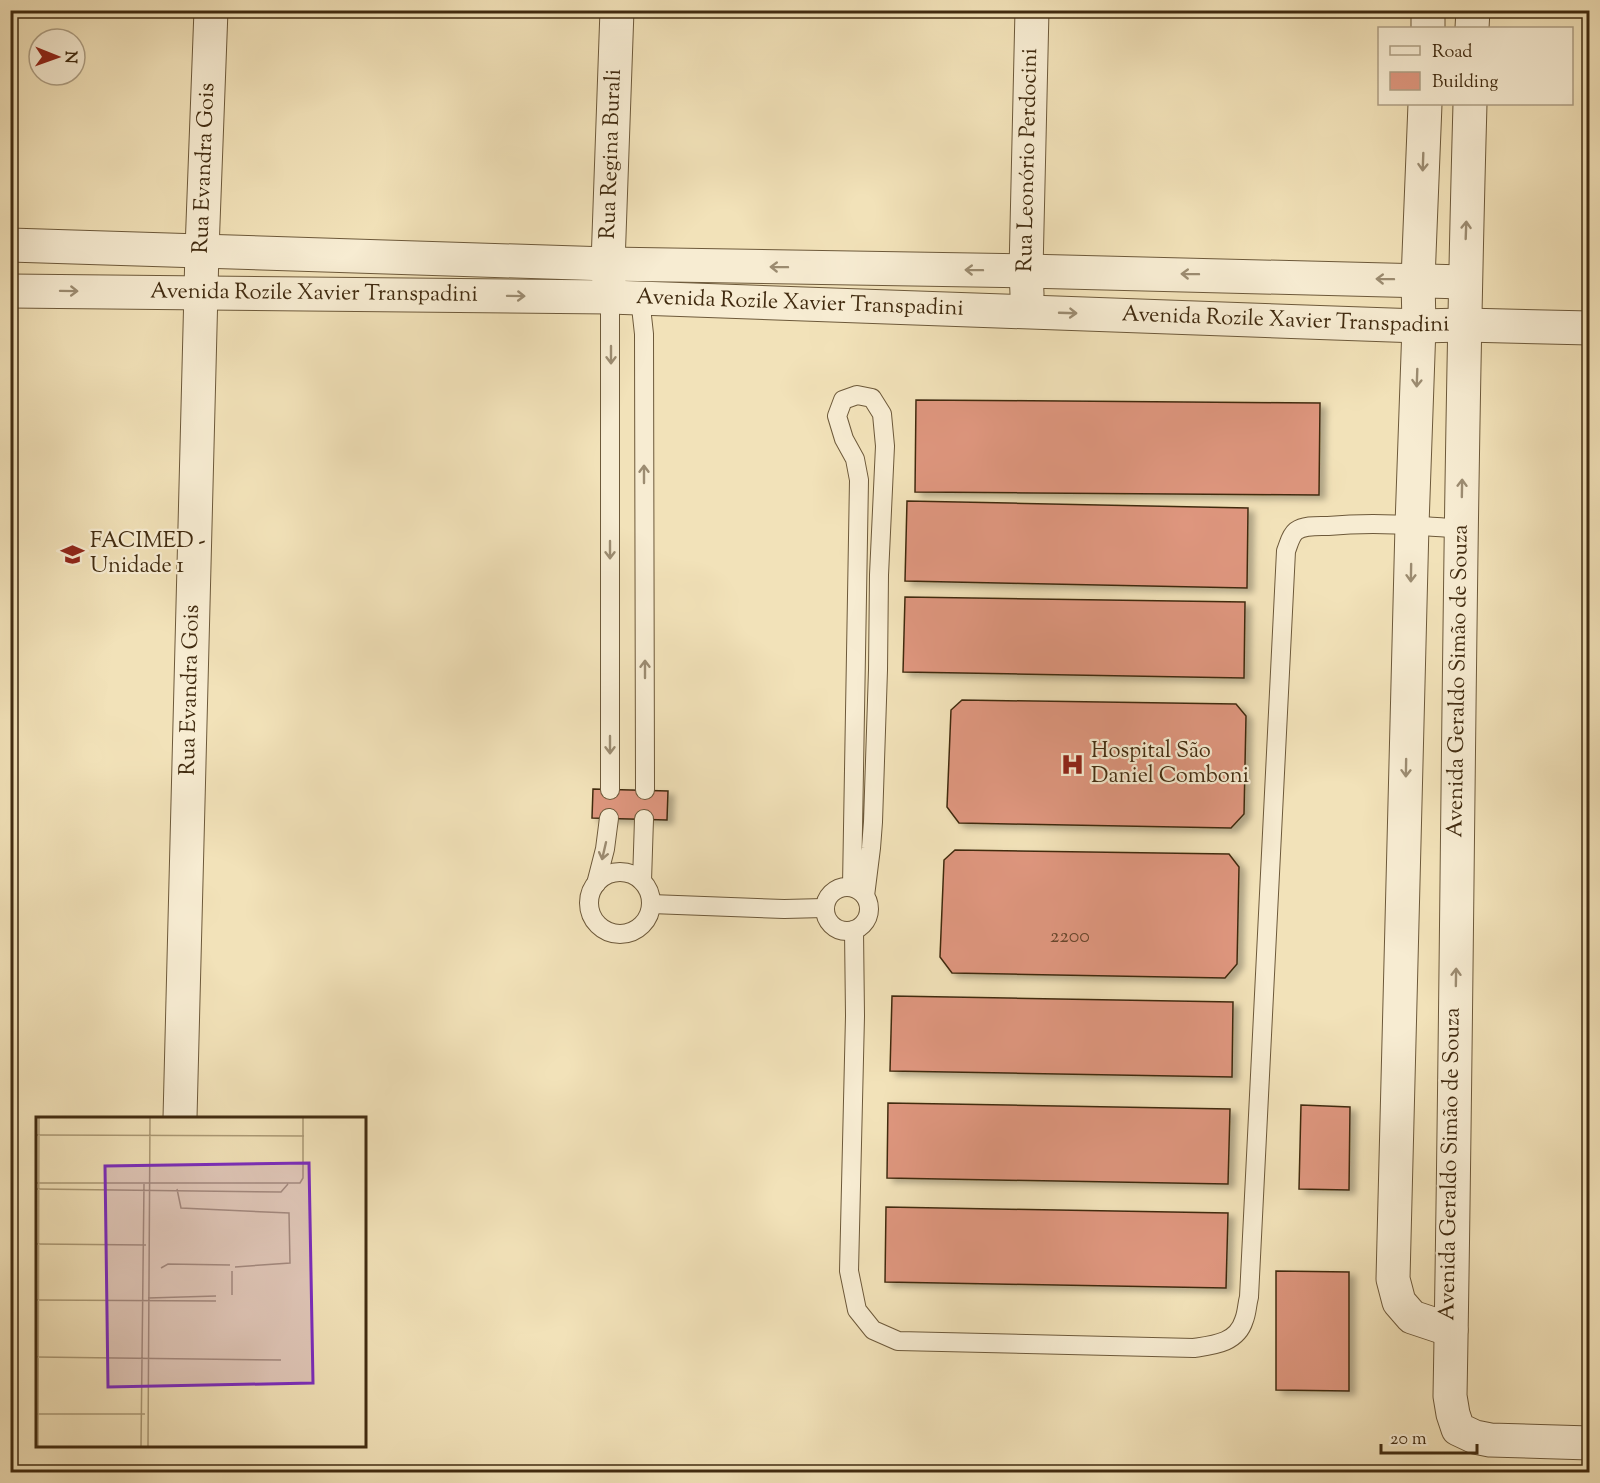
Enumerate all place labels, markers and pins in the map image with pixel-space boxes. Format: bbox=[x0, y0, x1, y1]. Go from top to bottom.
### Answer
place label: FACIMED - Unidade 1 bbox=[90, 526, 206, 583]
school or university icon: FACIMED - Unidade 1 bbox=[59, 542, 85, 568]
place label: Hospital São Daniel Comboni bbox=[1091, 736, 1249, 793]
hospital icon: Hospital São Daniel Comboni bbox=[1060, 752, 1086, 778]

